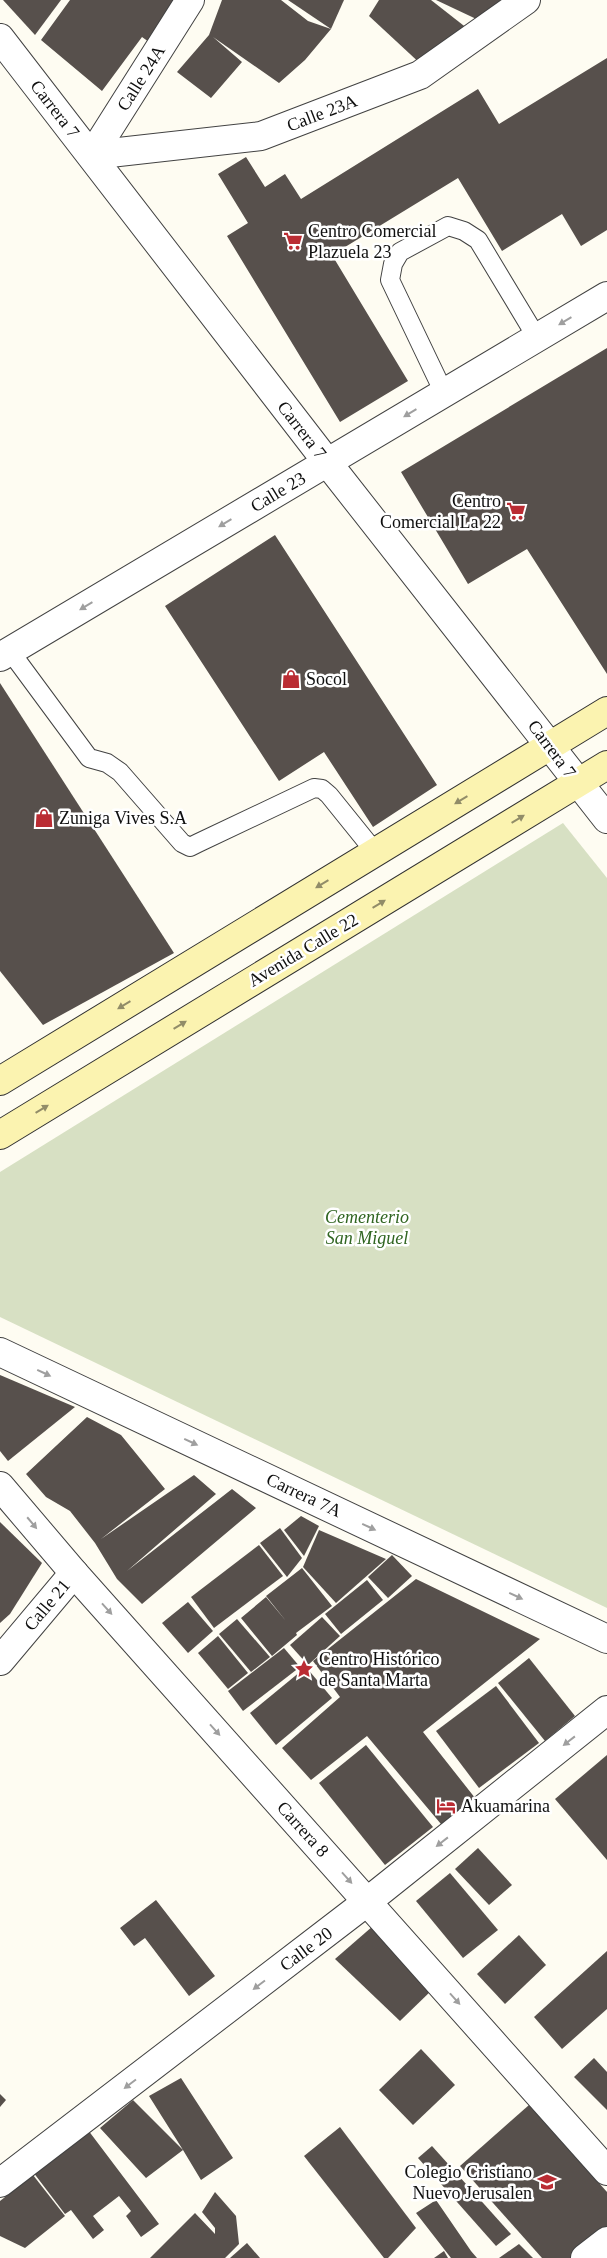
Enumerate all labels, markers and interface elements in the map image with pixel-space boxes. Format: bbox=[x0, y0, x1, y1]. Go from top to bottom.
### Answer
street label: Calle 24A bbox=[113, 42, 169, 114]
street label: Carrera 7 bbox=[26, 76, 84, 142]
street label: Calle 23A bbox=[284, 90, 360, 136]
place label: Centro Comercial Plazuela 23 bbox=[308, 221, 436, 262]
supermarket icon: Centro Comercial Plazuela 23 bbox=[282, 230, 304, 252]
one-way arrow bbox=[559, 317, 572, 326]
street label: Carrera 7 bbox=[273, 397, 331, 463]
one-way arrow bbox=[404, 409, 417, 418]
street label: Calle 23 bbox=[247, 468, 309, 516]
place label: Centro Comercial La 22 bbox=[380, 491, 501, 532]
supermarket icon: Centro Comercial La 22 bbox=[505, 500, 527, 522]
one-way arrow bbox=[219, 518, 232, 527]
one-way arrow bbox=[78, 602, 93, 610]
shop icon: Socol bbox=[280, 668, 302, 690]
place label: Socol bbox=[306, 669, 347, 689]
street label: Carrera 7 bbox=[524, 716, 580, 782]
one-way arrow bbox=[454, 795, 467, 804]
shop icon: Zuniga Vives S.A bbox=[33, 807, 55, 829]
place label: Zuniga Vives S.A bbox=[59, 808, 187, 828]
one-way arrow bbox=[511, 815, 524, 824]
one-way arrow bbox=[316, 880, 329, 889]
one-way arrow bbox=[372, 899, 385, 908]
street label: Avenida Calle 22 bbox=[244, 909, 362, 991]
one-way arrow bbox=[117, 1001, 130, 1010]
one-way arrow bbox=[174, 1020, 187, 1029]
one-way arrow bbox=[35, 1105, 48, 1114]
park label: Cementerio San Miguel bbox=[325, 1207, 409, 1248]
one-way arrow bbox=[37, 1369, 51, 1377]
one-way arrow bbox=[184, 1438, 198, 1446]
street label: Carrera 7A bbox=[263, 1469, 345, 1521]
one-way arrow bbox=[26, 1517, 37, 1530]
one-way arrow bbox=[362, 1522, 377, 1531]
street label: Calle 21 bbox=[20, 1575, 74, 1635]
one-way arrow bbox=[509, 1592, 523, 1600]
one-way arrow bbox=[101, 1603, 112, 1616]
place label: Centro Histórico de Santa Marta bbox=[319, 1649, 439, 1690]
place icon: Centro Histórico de Santa Marta bbox=[293, 1658, 315, 1680]
one-way arrow bbox=[209, 1724, 221, 1736]
one-way arrow bbox=[563, 1736, 576, 1747]
hotel icon: Akuamarina bbox=[435, 1795, 457, 1817]
place label: Akuamarina bbox=[461, 1796, 550, 1816]
street label: Carrera 8 bbox=[273, 1797, 333, 1861]
one-way arrow bbox=[436, 1837, 449, 1848]
one-way arrow bbox=[341, 1871, 352, 1884]
street label: Calle 20 bbox=[276, 1923, 336, 1975]
one-way arrow bbox=[252, 1980, 266, 1990]
one-way arrow bbox=[449, 1992, 460, 2005]
one-way arrow bbox=[124, 2078, 137, 2089]
place label: Colegio Cristiano Nuevo Jerusalen bbox=[405, 2162, 532, 2203]
school or university icon: Colegio Cristiano Nuevo Jerusalen bbox=[536, 2171, 558, 2193]

